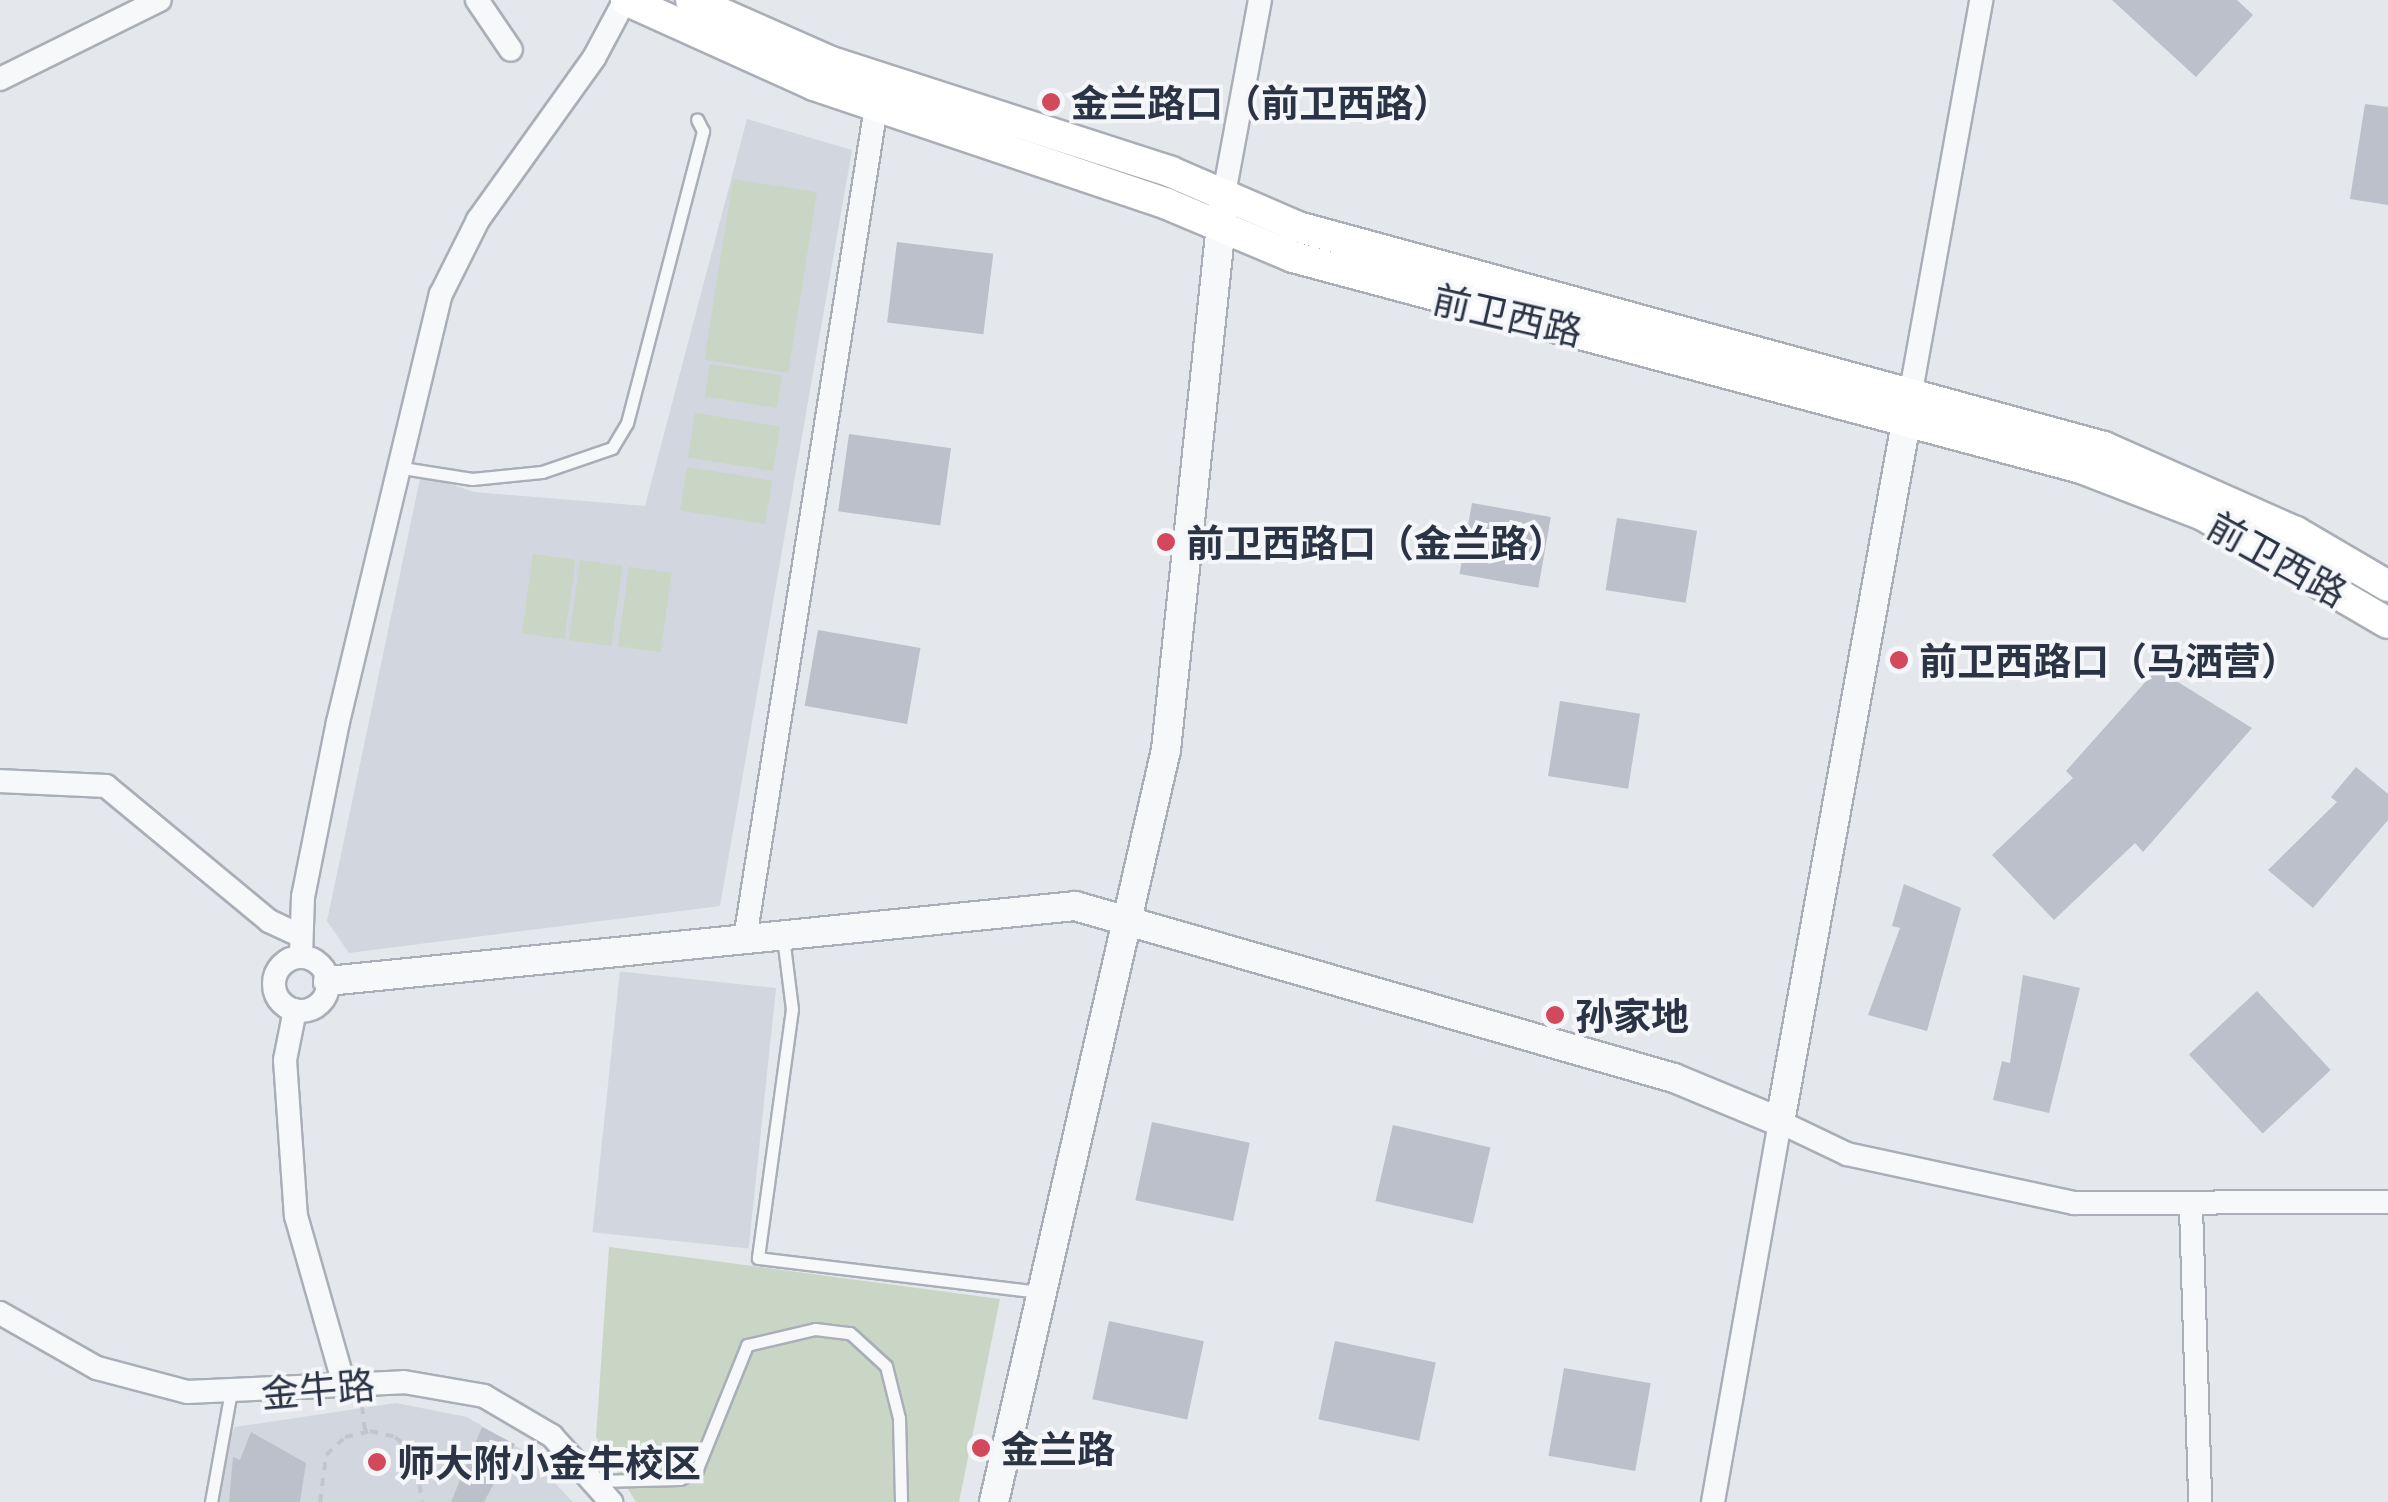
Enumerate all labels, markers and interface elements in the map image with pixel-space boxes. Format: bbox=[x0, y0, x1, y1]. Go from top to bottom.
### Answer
place label: 金兰路口（前卫西路） bbox=[1071, 79, 1451, 125]
marker: 金兰路口（前卫西路） bbox=[1040, 91, 1062, 113]
street label: 前卫西路 bbox=[1429, 275, 1587, 353]
street label: 前卫西路 bbox=[2200, 501, 2356, 615]
place label: 前卫西路口（金兰路） bbox=[1186, 519, 1566, 565]
marker: 前卫西路口（金兰路） bbox=[1155, 531, 1177, 553]
place label: 前卫西路口（马洒营） bbox=[1919, 637, 2299, 683]
marker: 前卫西路口（马洒营） bbox=[1888, 649, 1910, 671]
place label: 孙家地 bbox=[1575, 992, 1689, 1038]
marker: 孙家地 bbox=[1544, 1004, 1566, 1026]
street label: 金牛路 bbox=[259, 1360, 377, 1416]
place label: 金兰路 bbox=[1001, 1425, 1115, 1471]
marker: 金兰路 bbox=[970, 1437, 992, 1459]
place label: 师大附小金牛校区 bbox=[397, 1439, 701, 1485]
marker: 师大附小金牛校区 bbox=[366, 1451, 388, 1473]

